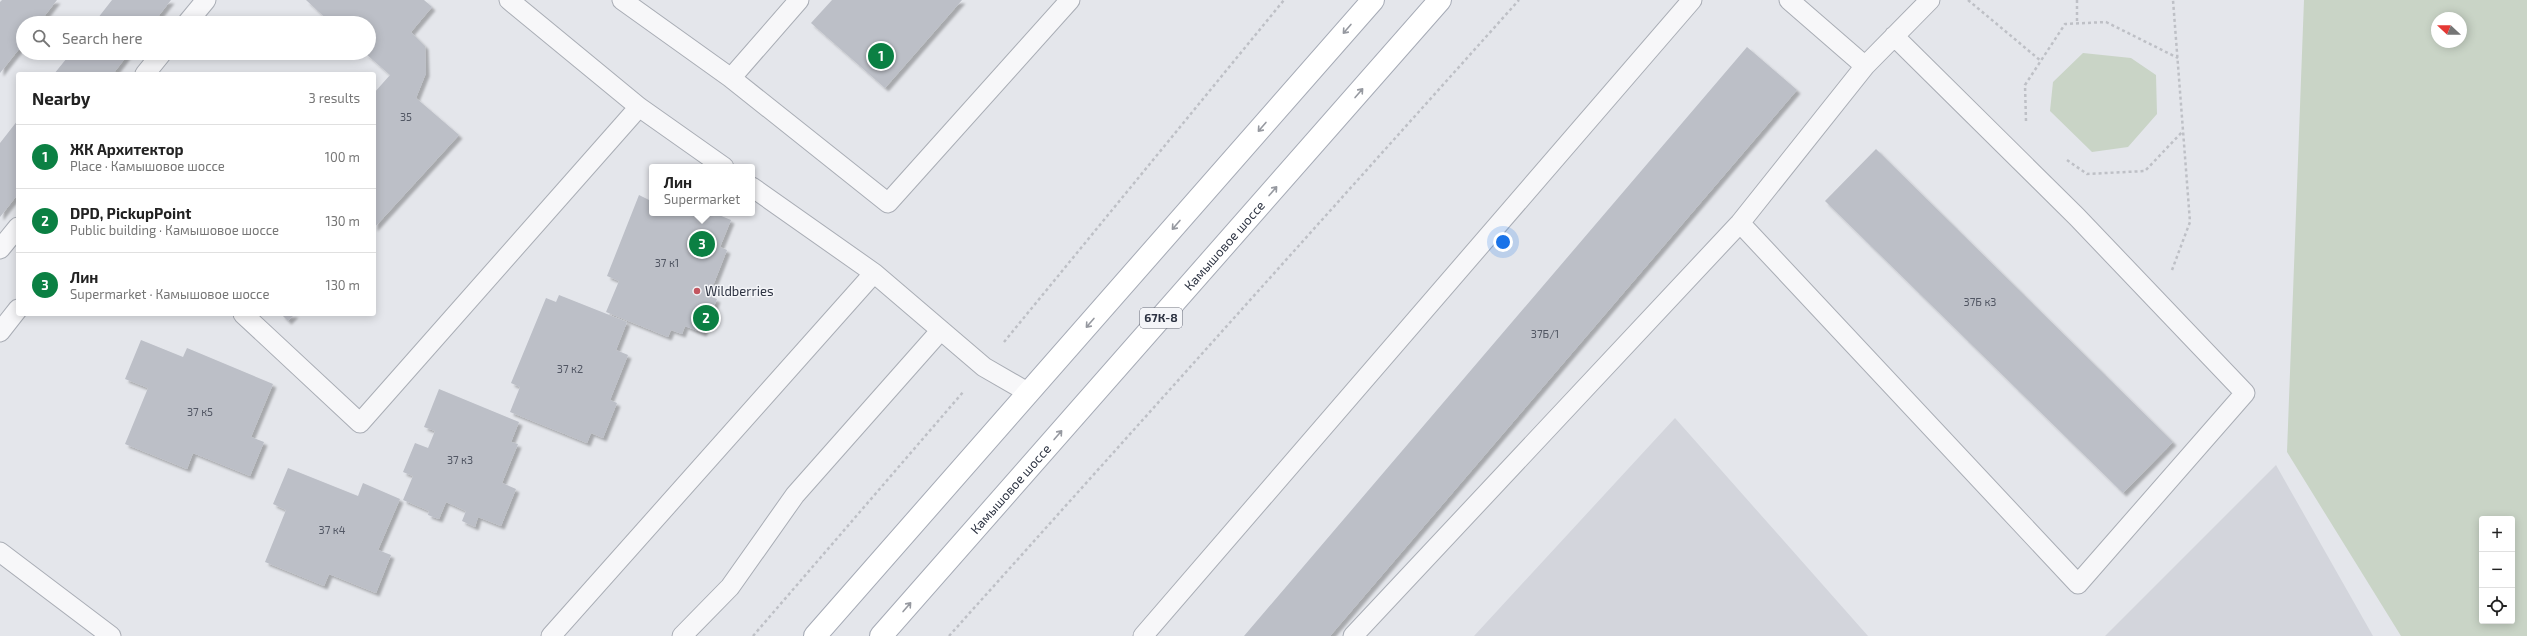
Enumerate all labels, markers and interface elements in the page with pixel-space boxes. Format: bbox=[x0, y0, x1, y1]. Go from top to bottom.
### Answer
north arrow bbox=[2431, 12, 2467, 48]
search box bbox=[16, 16, 376, 60]
one-way arrow bbox=[1343, 24, 1352, 35]
icon: search bbox=[30, 27, 52, 49]
text: Search here bbox=[62, 29, 143, 47]
pin: 1 bbox=[868, 41, 894, 71]
text: Nearby bbox=[32, 88, 90, 108]
one-way arrow bbox=[1354, 88, 1363, 98]
text: 3 results bbox=[309, 90, 360, 106]
house number: 35 bbox=[400, 110, 412, 123]
one-way arrow bbox=[1257, 122, 1266, 132]
text: ЖК Архитектор bbox=[70, 140, 184, 158]
text: 1 bbox=[42, 149, 48, 165]
text: 100 m bbox=[325, 149, 360, 165]
text: Place · Камышовое шоссе bbox=[70, 158, 225, 174]
popup bbox=[649, 164, 755, 216]
text: Лин bbox=[664, 173, 692, 191]
one-way arrow bbox=[1268, 185, 1277, 196]
text: Supermarket bbox=[664, 191, 740, 207]
street label: Камышовое шоссе bbox=[1181, 197, 1268, 294]
text: DPD, PickupPoint bbox=[70, 204, 191, 222]
text: 2 bbox=[41, 213, 49, 229]
text: 130 m bbox=[325, 213, 360, 229]
one-way arrow bbox=[1171, 220, 1181, 230]
text: Public building · Камышовое шоссе bbox=[70, 222, 279, 238]
pin: 3 bbox=[689, 229, 715, 259]
your location bbox=[1493, 232, 1513, 252]
house number: 37 к1 bbox=[655, 256, 679, 269]
text: Лин bbox=[70, 268, 98, 286]
text: 3 bbox=[41, 277, 49, 293]
text: 130 m bbox=[325, 277, 360, 293]
place label: Wildberries bbox=[705, 283, 773, 299]
text: Supermarket · Камышовое шоссе bbox=[70, 286, 269, 302]
marker: Wildberries bbox=[692, 286, 702, 296]
house number: 37Б к3 bbox=[1964, 295, 1996, 308]
pin: 2 bbox=[693, 303, 719, 333]
road number: 67К-8 bbox=[1140, 308, 1182, 328]
one-way arrow bbox=[1086, 317, 1095, 328]
house number: 37Б/1 bbox=[1531, 327, 1559, 340]
house number: 37 к2 bbox=[557, 362, 583, 375]
house number: 37 к5 bbox=[187, 405, 213, 418]
one-way arrow bbox=[1053, 430, 1062, 441]
street label: Камышовое шоссе bbox=[967, 441, 1054, 537]
house number: 37 к3 bbox=[447, 453, 473, 466]
map controls bbox=[2479, 516, 2515, 624]
button: + bbox=[2479, 516, 2515, 552]
house number: 37 к4 bbox=[319, 523, 346, 536]
button: − bbox=[2479, 552, 2515, 588]
button: locate bbox=[2479, 588, 2515, 624]
one-way arrow bbox=[902, 602, 911, 612]

